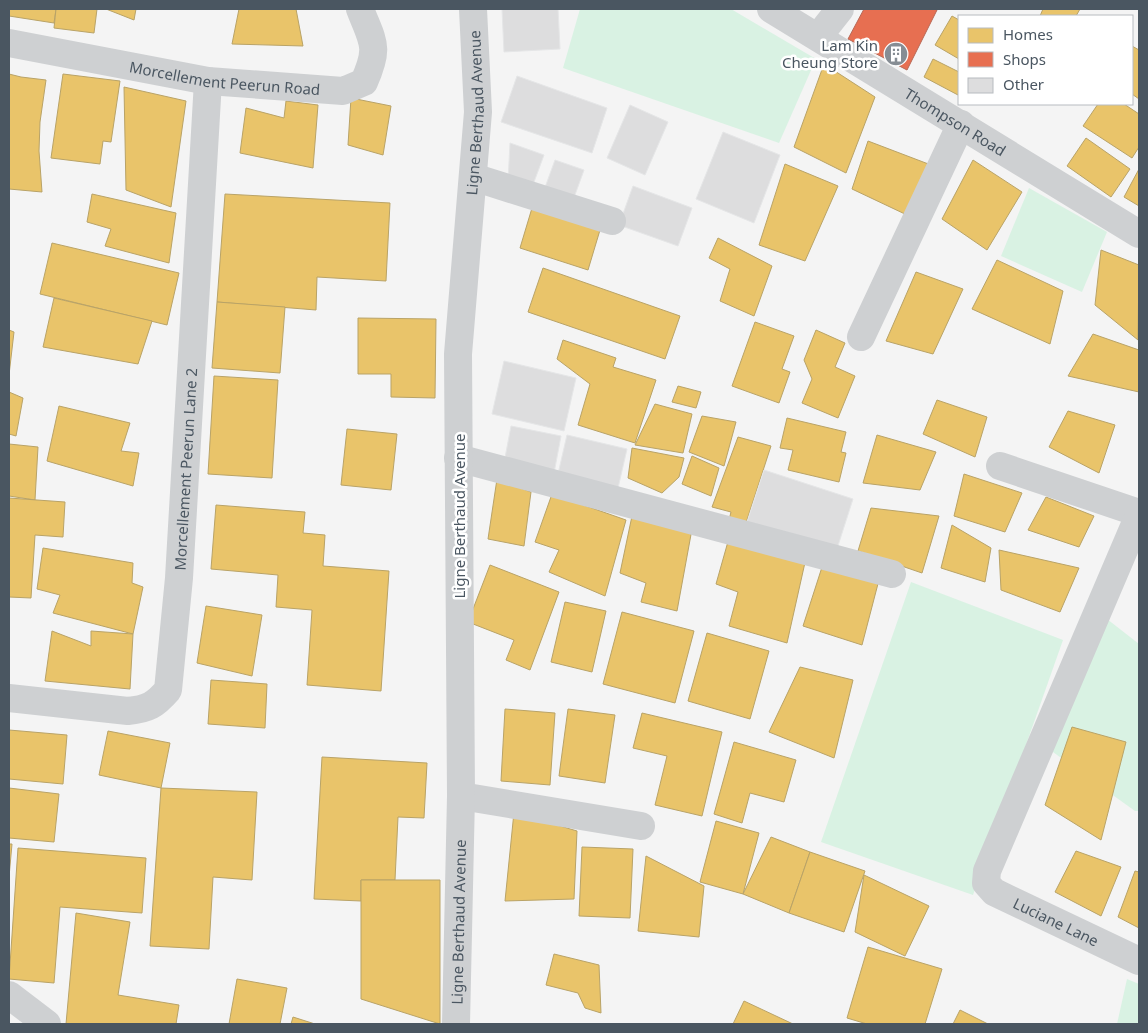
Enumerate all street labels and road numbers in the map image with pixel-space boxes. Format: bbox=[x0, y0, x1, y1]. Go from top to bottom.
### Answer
street label: Ligne Berthaud Avenue bbox=[461, 30, 488, 196]
street label: Morcellement Peerun Road bbox=[128, 56, 321, 99]
street label: Thompson Road bbox=[901, 83, 1010, 160]
street label: Morcellement Peerun Lane 2 bbox=[169, 367, 201, 571]
street label: Ligne Berthaud Avenue bbox=[449, 433, 469, 599]
street label: Ligne Berthaud Avenue bbox=[446, 839, 470, 1005]
street label: Luciane Lane bbox=[1010, 893, 1102, 950]

